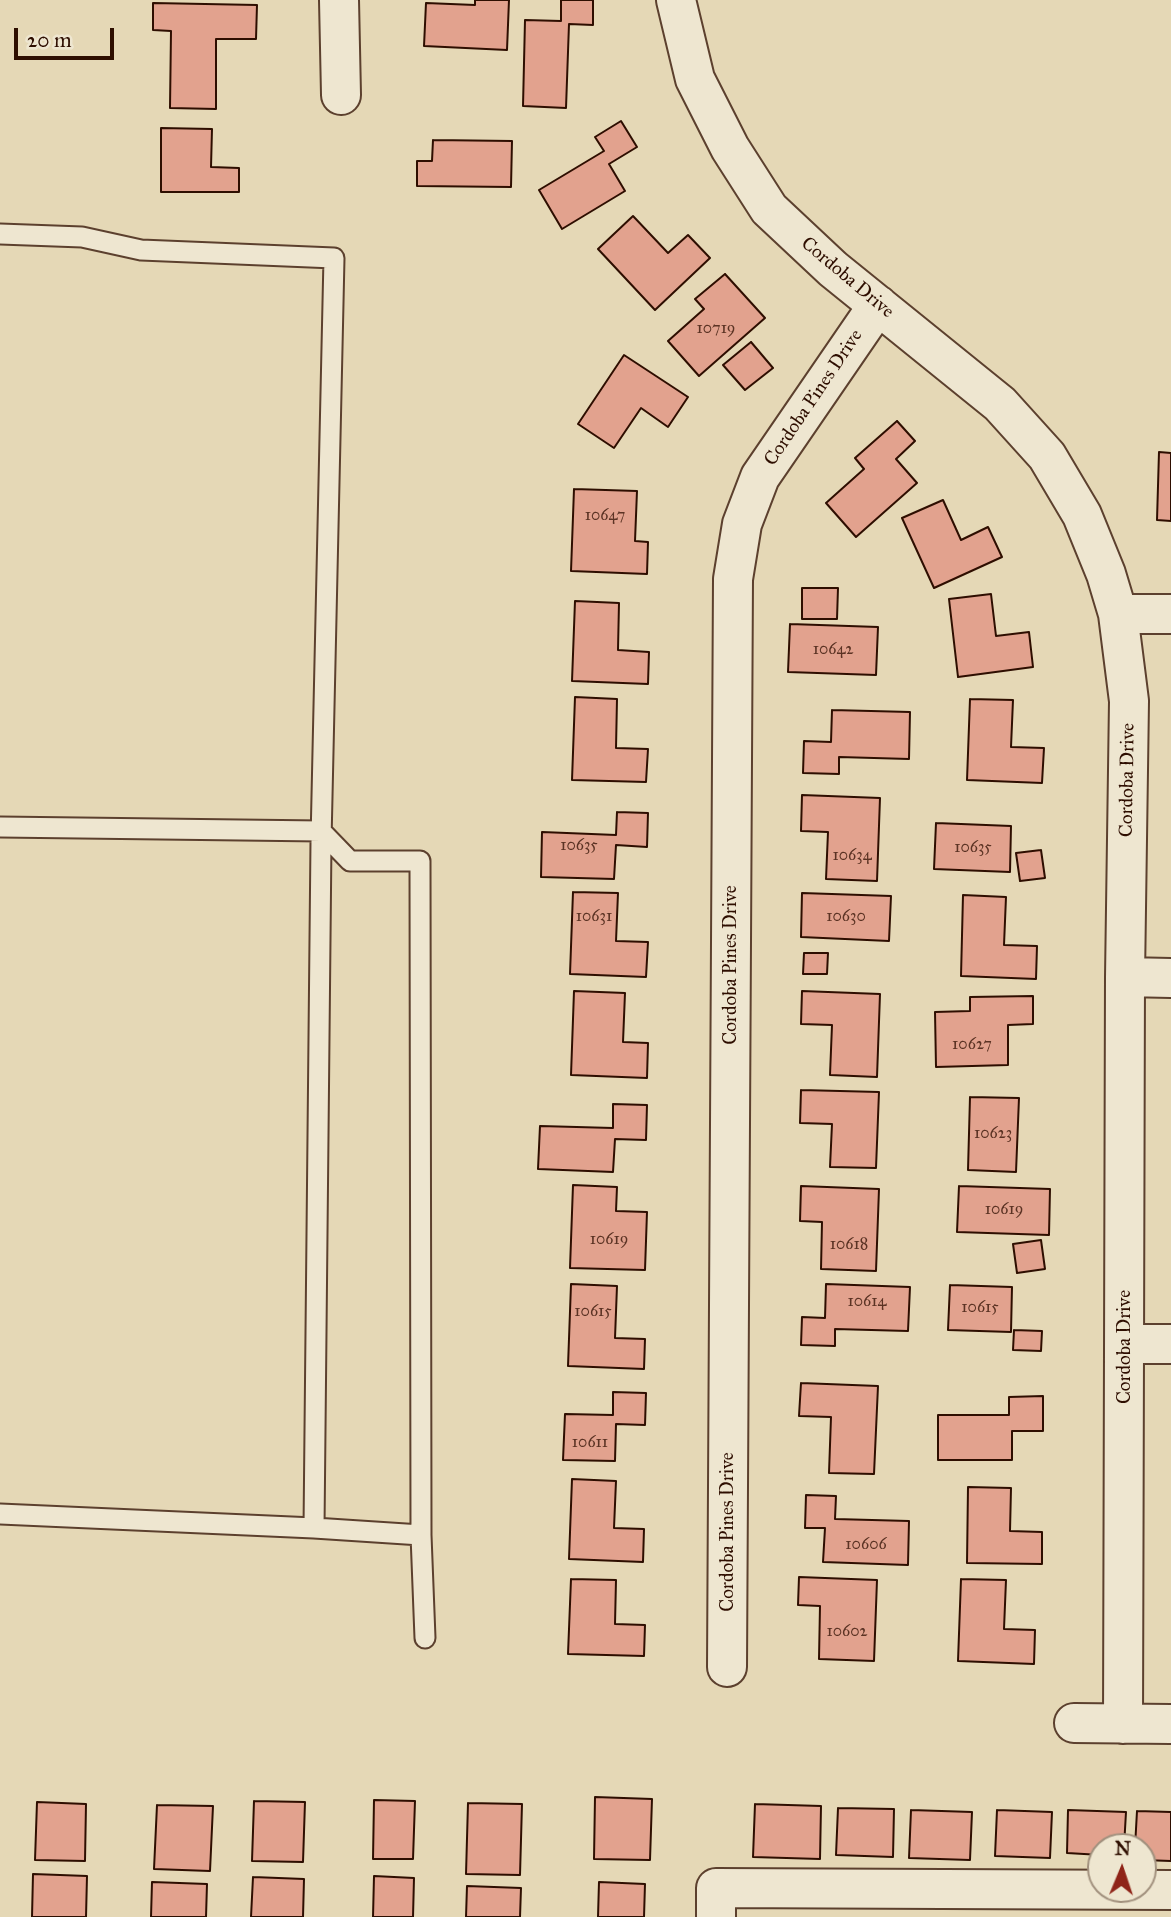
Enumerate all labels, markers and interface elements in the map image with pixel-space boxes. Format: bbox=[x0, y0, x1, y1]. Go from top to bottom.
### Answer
scale bar bbox=[18, 14, 117, 58]
text: 20 m bbox=[27, 27, 72, 53]
street label: Cordoba Drive bbox=[796, 233, 898, 323]
house number: 10719 bbox=[697, 319, 735, 339]
street label: Cordoba Pines Drive bbox=[760, 326, 868, 470]
house number: 10647 bbox=[585, 506, 625, 526]
house number: 10642 bbox=[813, 640, 853, 660]
street label: Cordoba Drive bbox=[1116, 723, 1140, 837]
house number: 10635 bbox=[560, 836, 598, 856]
house number: 10635 bbox=[954, 838, 992, 858]
house number: 10634 bbox=[832, 846, 872, 866]
street label: Cordoba Pines Drive bbox=[720, 885, 742, 1045]
house number: 10631 bbox=[576, 907, 612, 927]
house number: 10630 bbox=[826, 907, 866, 927]
house number: 10627 bbox=[952, 1035, 992, 1055]
house number: 10623 bbox=[974, 1124, 1012, 1144]
house number: 10619 bbox=[985, 1200, 1023, 1220]
house number: 10619 bbox=[590, 1230, 628, 1250]
house number: 10618 bbox=[830, 1235, 868, 1255]
street label: Cordoba Drive bbox=[1114, 1290, 1136, 1404]
house number: 10614 bbox=[848, 1292, 886, 1312]
house number: 10615 bbox=[961, 1298, 999, 1318]
house number: 10615 bbox=[574, 1302, 612, 1322]
house number: 10611 bbox=[572, 1433, 608, 1453]
street label: Cordoba Pines Drive bbox=[717, 1452, 739, 1612]
house number: 10606 bbox=[845, 1535, 887, 1555]
house number: 10602 bbox=[827, 1622, 867, 1642]
north arrow bbox=[1087, 1833, 1157, 1903]
text: N bbox=[1114, 1837, 1131, 1860]

